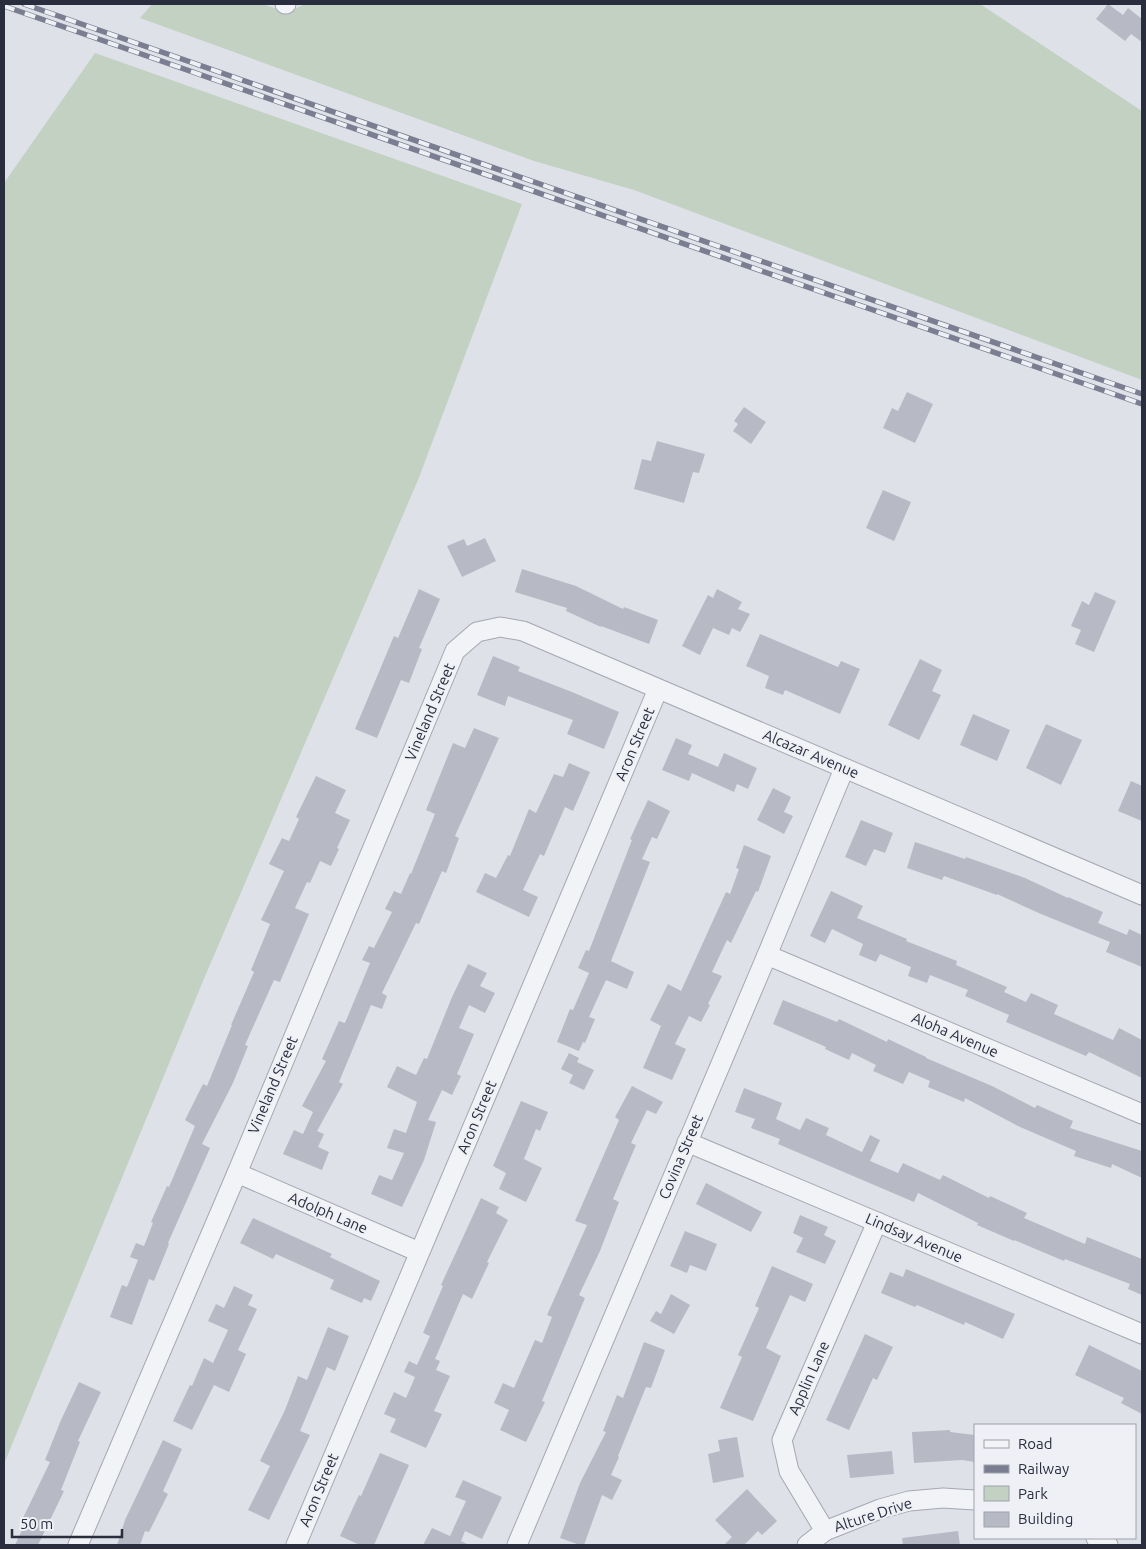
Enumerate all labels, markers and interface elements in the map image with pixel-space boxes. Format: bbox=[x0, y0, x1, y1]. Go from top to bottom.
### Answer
street label: Vineland Street bbox=[401, 660, 458, 763]
street label: Aron Street bbox=[611, 704, 658, 783]
street label: Alcazar Avenue bbox=[761, 726, 862, 781]
street label: Aloha Avenue bbox=[909, 1009, 1001, 1060]
street label: Vineland Street bbox=[244, 1033, 301, 1136]
street label: Aron Street bbox=[453, 1077, 500, 1156]
street label: Covina Street bbox=[655, 1112, 706, 1202]
street label: Adolph Lane bbox=[286, 1188, 370, 1237]
street label: Lindsay Avenue bbox=[863, 1209, 965, 1266]
street label: Applin Lane bbox=[785, 1338, 832, 1417]
legend bbox=[974, 1424, 1136, 1539]
text: Road bbox=[1018, 1435, 1053, 1452]
street label: Aron Street bbox=[295, 1450, 342, 1529]
text: Railway bbox=[1018, 1460, 1069, 1477]
text: Park bbox=[1018, 1485, 1048, 1502]
street label: Alture Drive bbox=[832, 1494, 914, 1535]
scale bar bbox=[12, 1506, 122, 1538]
text: Building bbox=[1018, 1510, 1073, 1527]
text: 50 m bbox=[20, 1515, 53, 1532]

